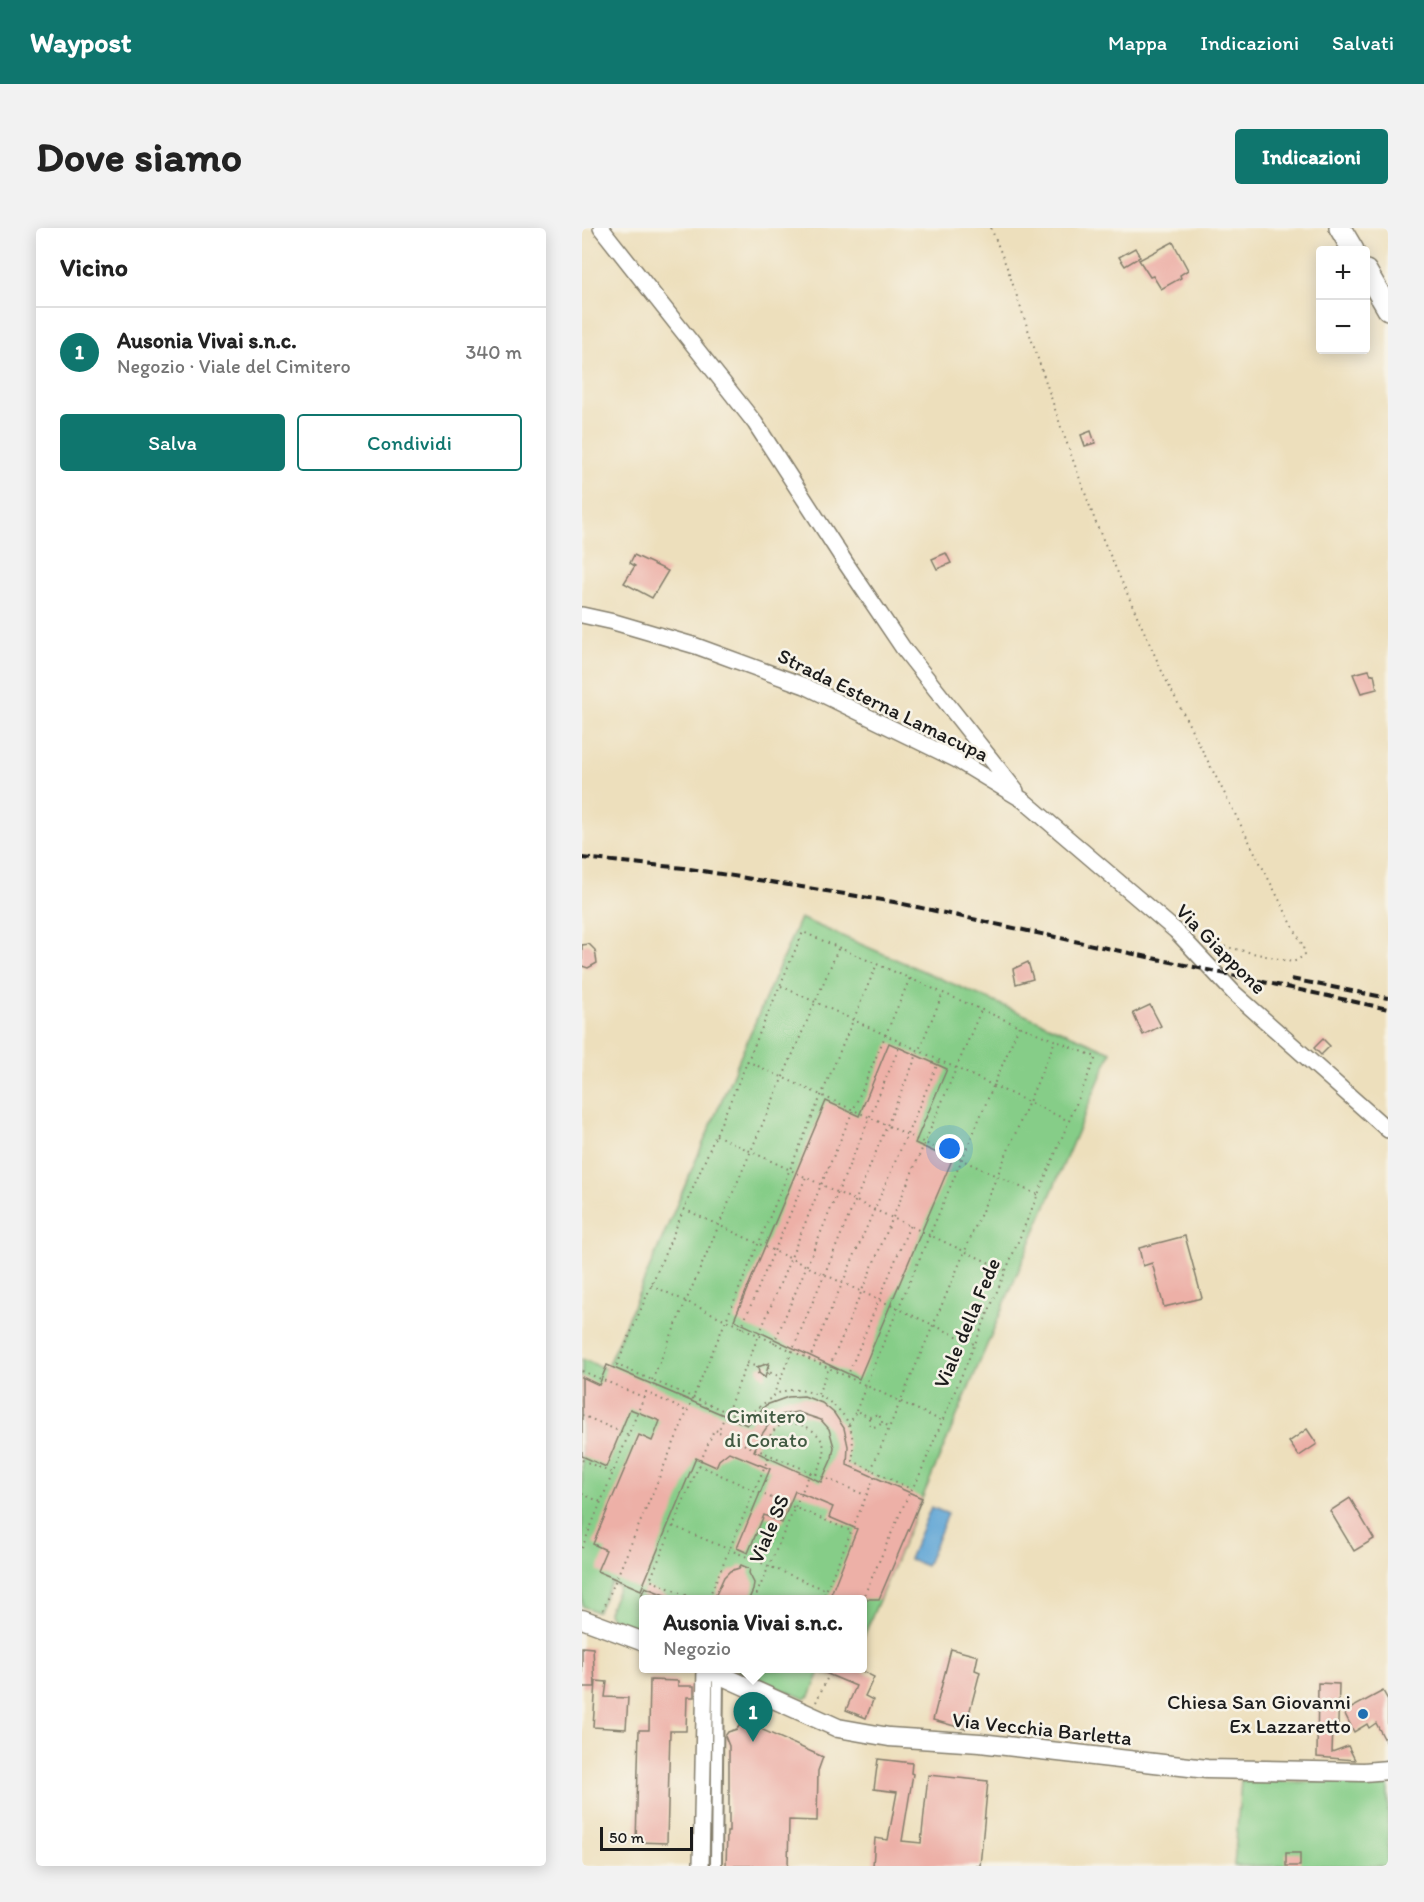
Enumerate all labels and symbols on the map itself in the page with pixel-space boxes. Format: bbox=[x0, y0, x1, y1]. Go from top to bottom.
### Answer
street label: Strada Esterna Lamacupa bbox=[774, 643, 993, 767]
street label: Via Giappone bbox=[1171, 898, 1272, 999]
your location bbox=[935, 1134, 964, 1163]
street label: Viale della Fede bbox=[928, 1254, 1005, 1392]
park label: Cimitero di Corato bbox=[724, 1403, 808, 1452]
street label: Viale SS bbox=[743, 1491, 794, 1567]
place label: Chiesa San Giovanni Ex Lazzaretto bbox=[1167, 1689, 1351, 1738]
pin: 1 bbox=[734, 1692, 772, 1742]
street label: Via Vecchia Barletta bbox=[951, 1707, 1133, 1750]
marker: Chiesa San Giovanni Ex Lazzaretto bbox=[1356, 1707, 1370, 1721]
scale bar bbox=[600, 1824, 693, 1852]

